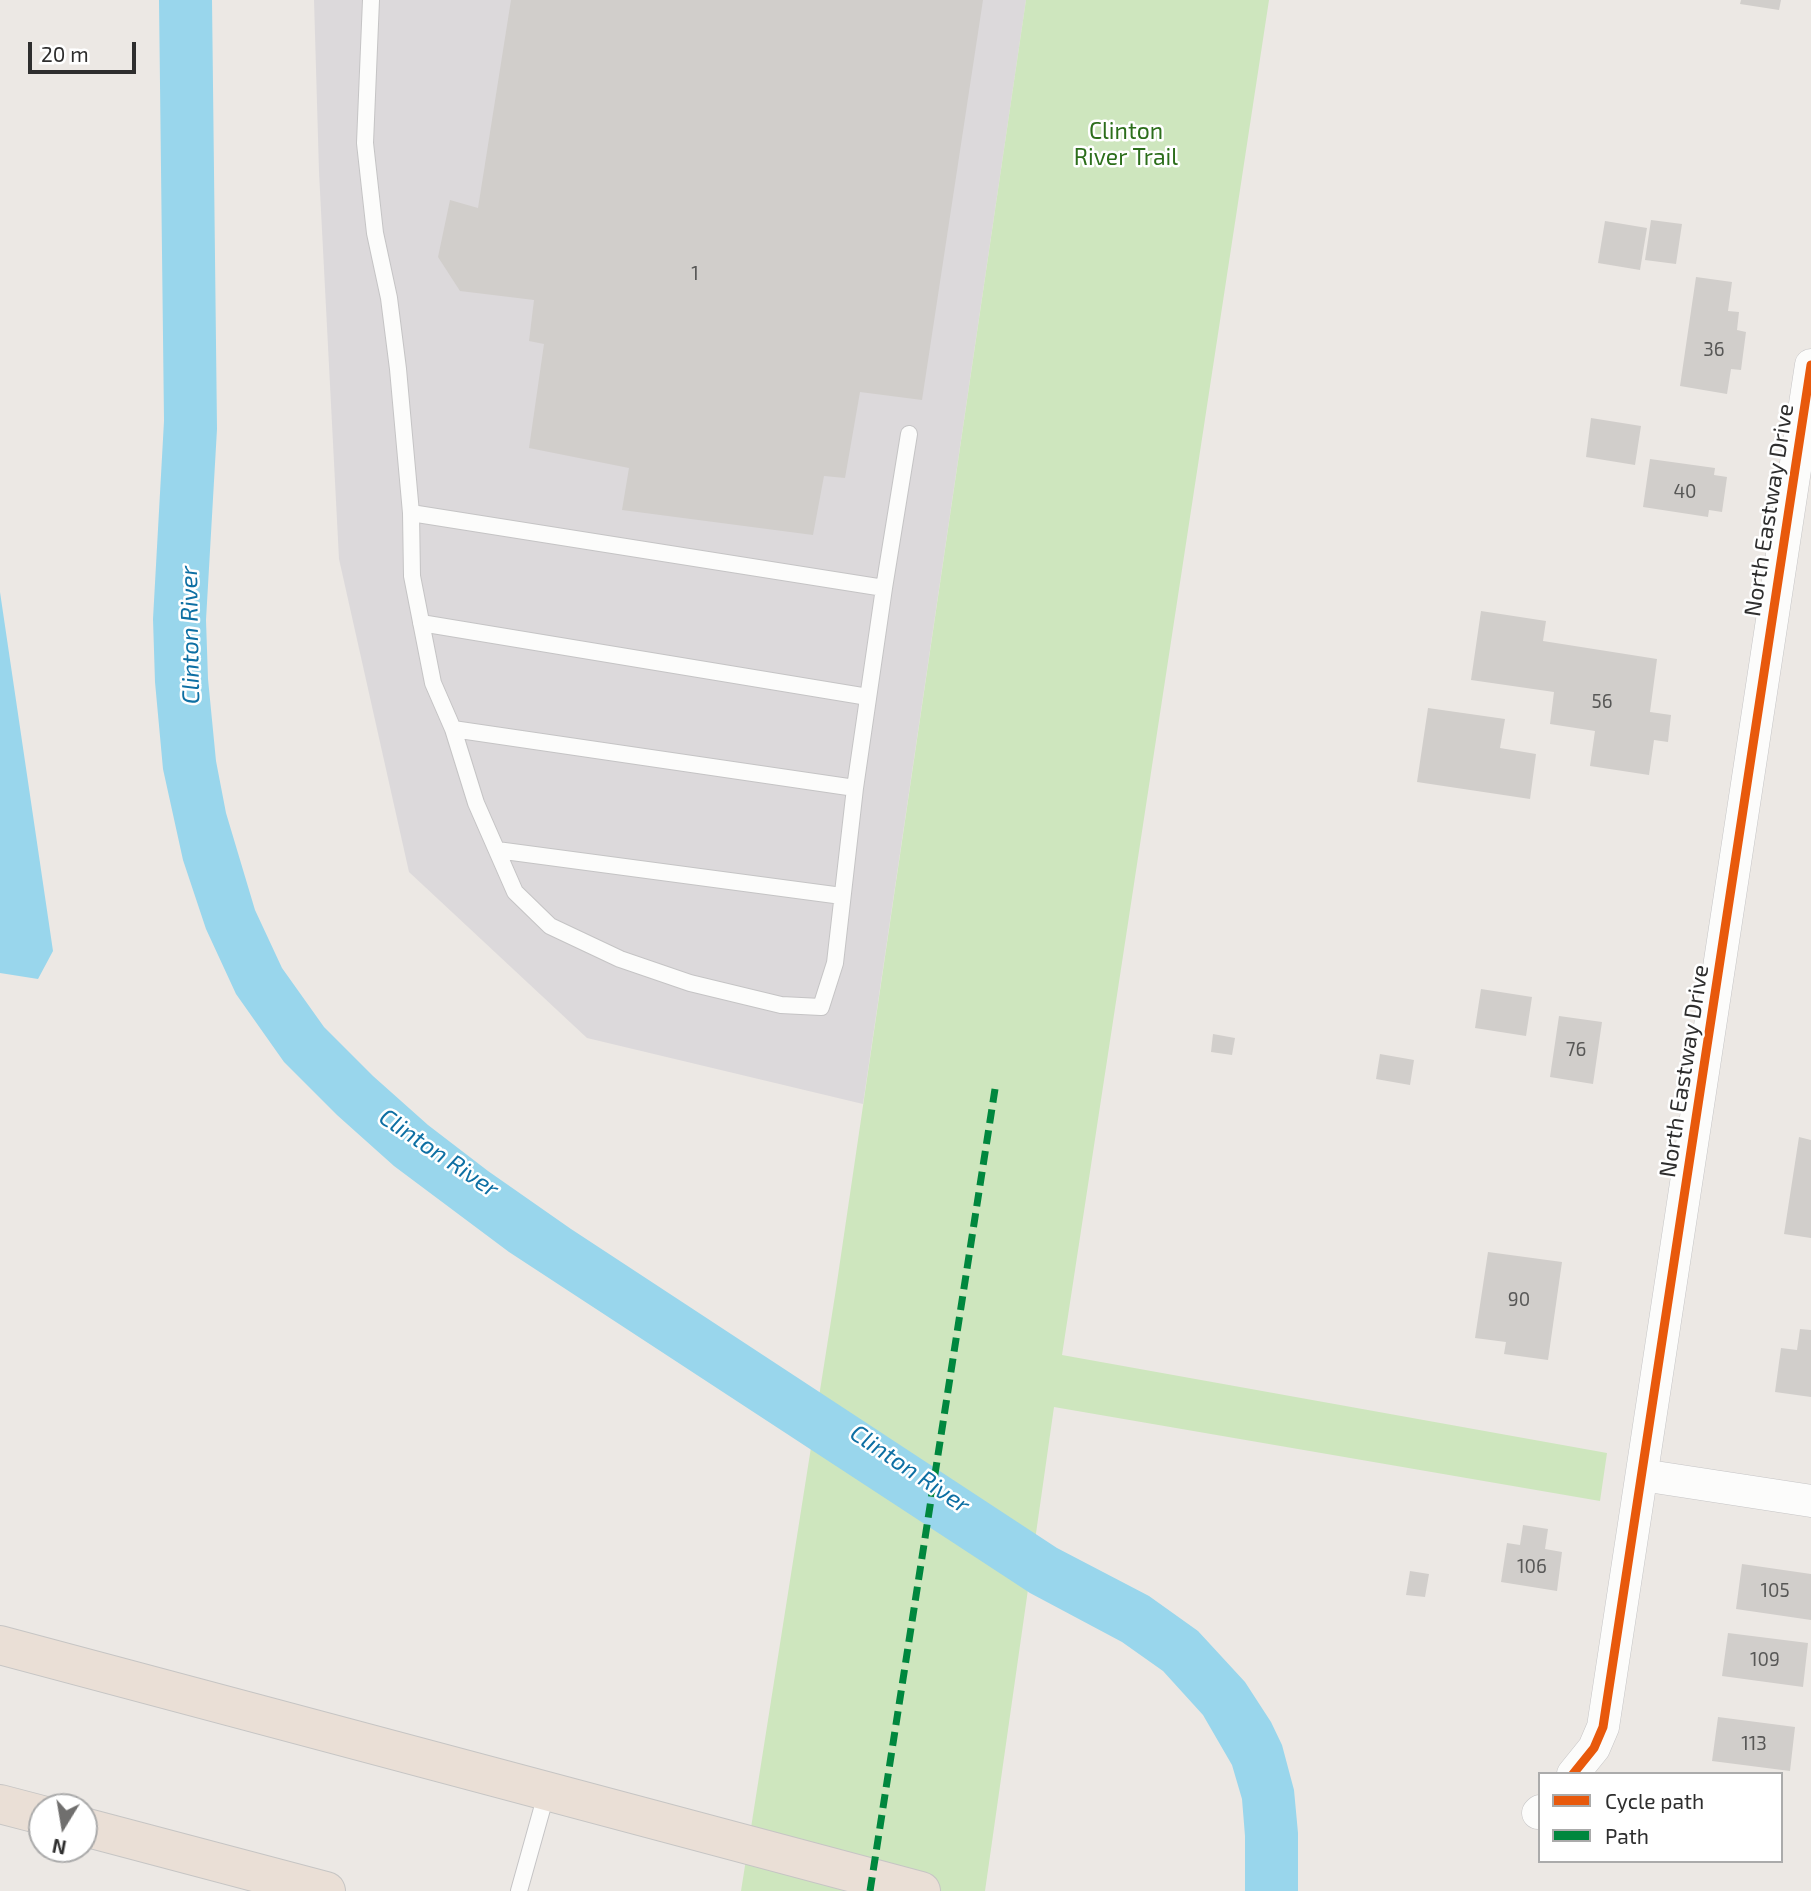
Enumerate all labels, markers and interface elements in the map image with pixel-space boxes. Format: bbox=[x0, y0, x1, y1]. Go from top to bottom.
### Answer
scale bar bbox=[32, 28, 140, 72]
text: 20 m bbox=[41, 41, 89, 66]
park label: Clinton River Trail bbox=[1074, 117, 1178, 171]
house number: 1 bbox=[691, 263, 699, 285]
house number: 36 bbox=[1703, 339, 1725, 361]
street label: North Eastway Drive bbox=[1739, 402, 1799, 618]
house number: 40 bbox=[1673, 481, 1697, 503]
water label: Clinton River bbox=[174, 566, 206, 704]
house number: 56 bbox=[1591, 691, 1613, 713]
street label: North Eastway Drive bbox=[1654, 963, 1714, 1179]
house number: 76 bbox=[1566, 1039, 1586, 1061]
water label: Clinton River bbox=[374, 1102, 504, 1204]
house number: 90 bbox=[1508, 1289, 1530, 1311]
water label: Clinton River bbox=[845, 1418, 975, 1520]
house number: 106 bbox=[1517, 1556, 1547, 1578]
house number: 105 bbox=[1760, 1580, 1790, 1602]
house number: 109 bbox=[1750, 1649, 1780, 1671]
house number: 113 bbox=[1741, 1733, 1767, 1755]
legend bbox=[1538, 1772, 1783, 1863]
text: Cycle path bbox=[1605, 1788, 1704, 1813]
north arrow bbox=[28, 1793, 98, 1863]
text: Path bbox=[1605, 1823, 1649, 1848]
text: N bbox=[50, 1835, 68, 1860]

